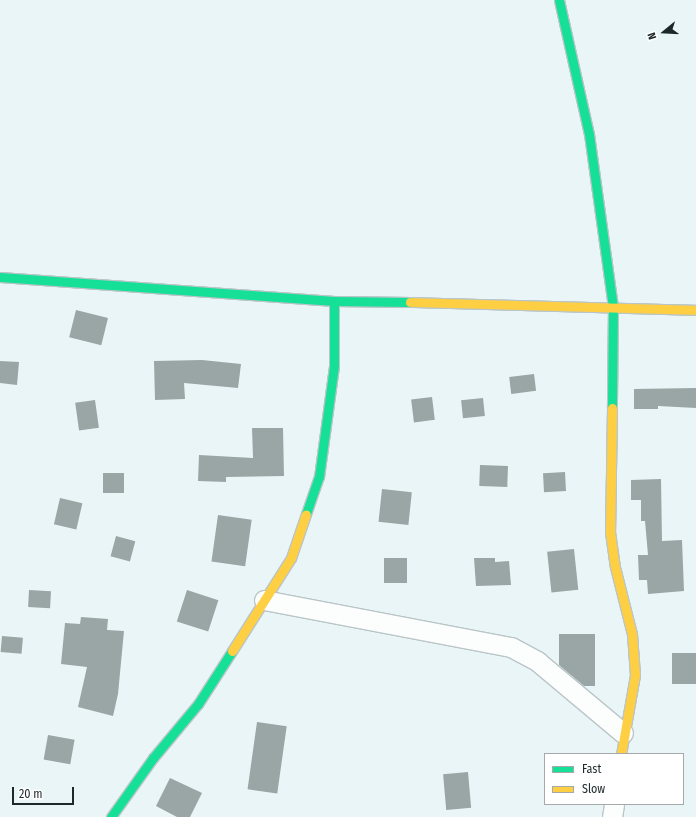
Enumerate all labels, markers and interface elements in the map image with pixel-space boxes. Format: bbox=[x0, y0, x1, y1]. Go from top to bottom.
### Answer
north arrow bbox=[644, 12, 684, 52]
text: N bbox=[645, 31, 659, 41]
legend bbox=[544, 753, 684, 805]
text: Fast bbox=[582, 762, 601, 776]
scale bar bbox=[14, 779, 76, 805]
text: Slow bbox=[582, 782, 605, 796]
text: 20 m bbox=[19, 787, 43, 801]

